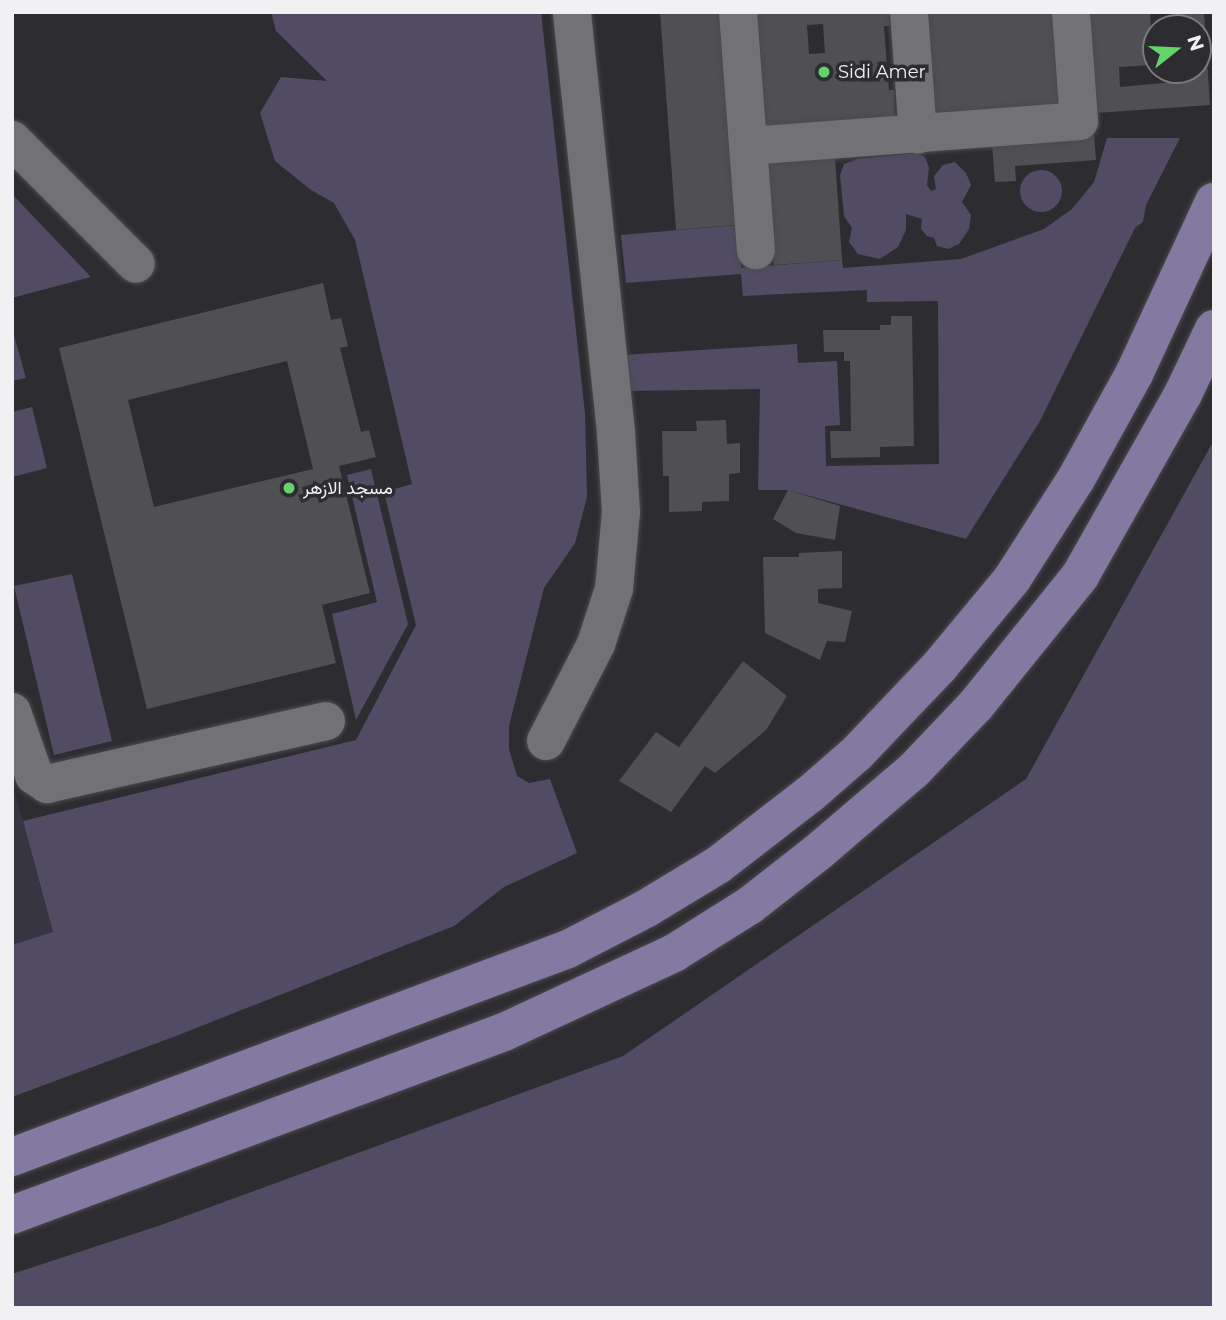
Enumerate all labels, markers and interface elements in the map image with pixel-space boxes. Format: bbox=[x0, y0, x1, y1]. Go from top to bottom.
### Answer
north arrow bbox=[1142, 14, 1212, 84]
text: N bbox=[1182, 32, 1209, 54]
place label: Sidi Amer bbox=[838, 61, 926, 83]
marker: Sidi Amer bbox=[816, 64, 832, 80]
place label: مسجد الازهر bbox=[303, 477, 393, 499]
marker: مسجد الازهر bbox=[281, 480, 297, 496]

